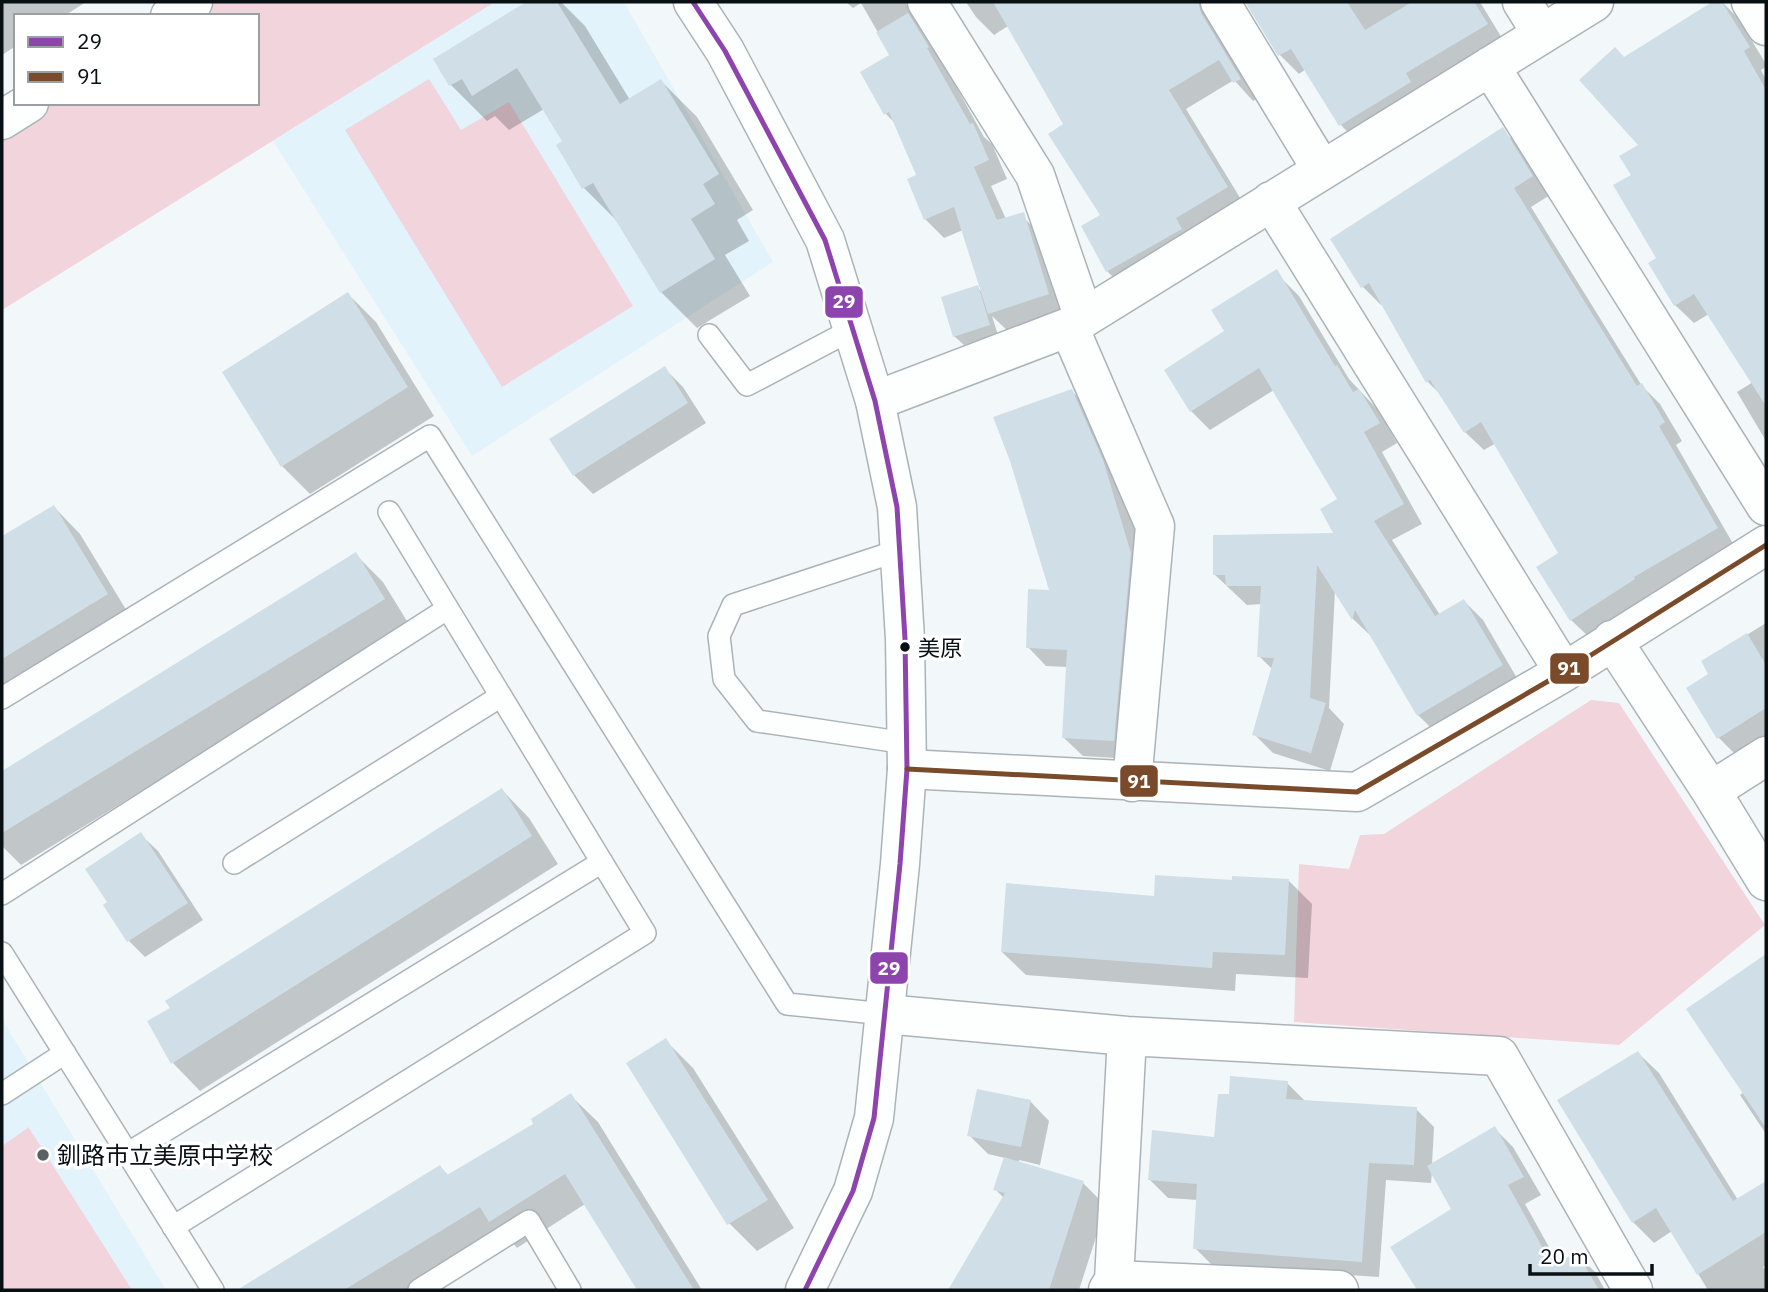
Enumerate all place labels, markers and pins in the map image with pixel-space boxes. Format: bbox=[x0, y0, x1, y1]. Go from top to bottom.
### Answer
place label: 美原 bbox=[918, 633, 962, 662]
marker: 美原 bbox=[898, 640, 912, 654]
place label: 釧路市立美原中学校 bbox=[57, 1139, 273, 1171]
marker: 釧路市立美原中学校 bbox=[35, 1147, 51, 1163]

